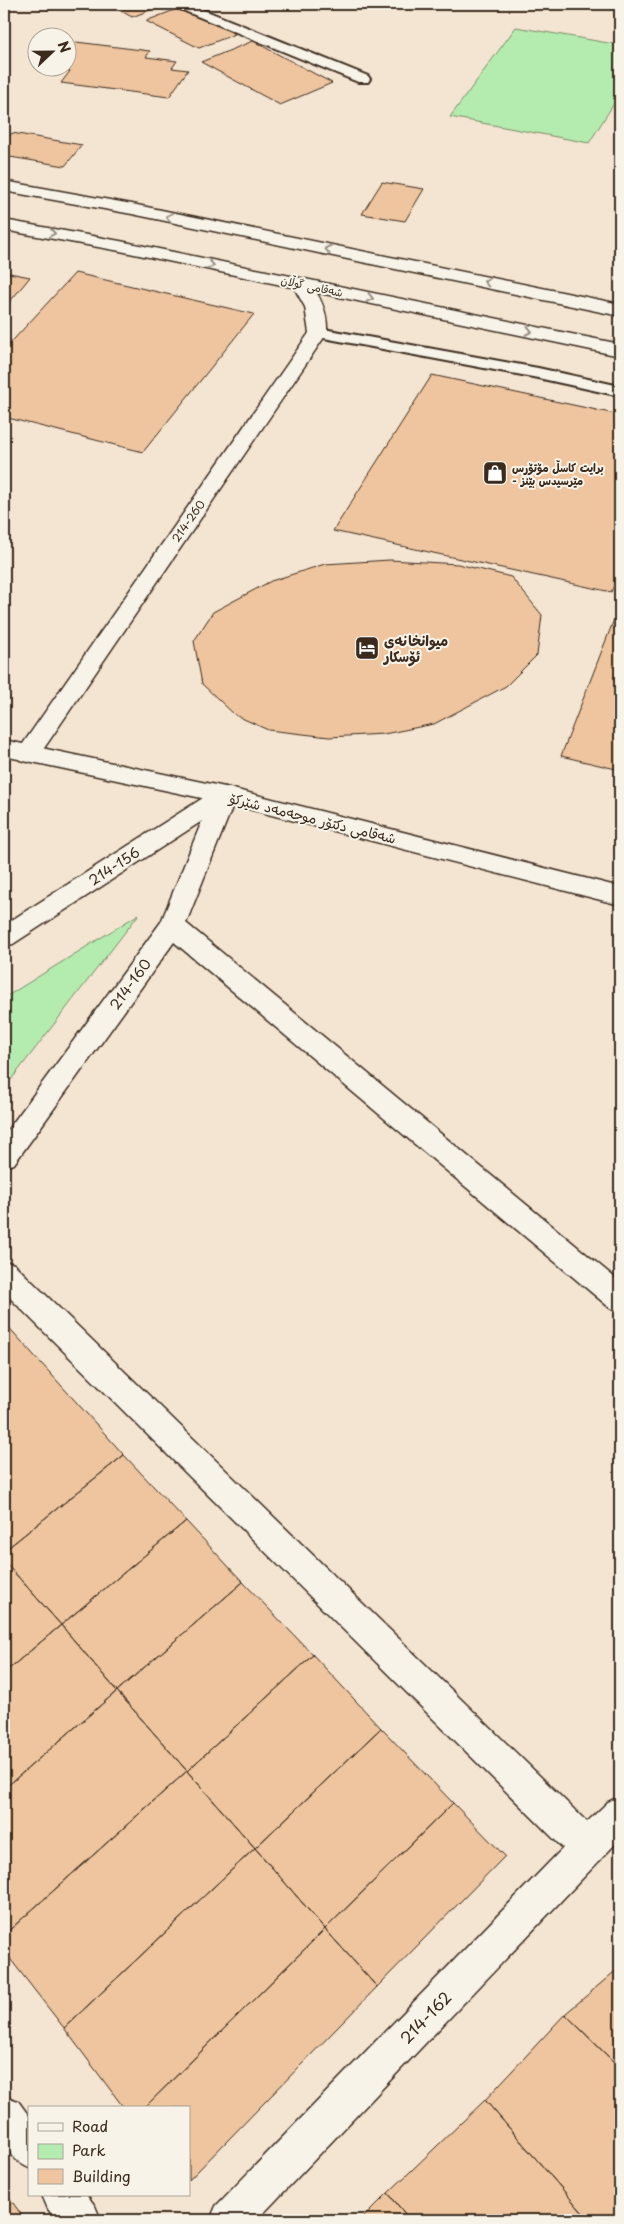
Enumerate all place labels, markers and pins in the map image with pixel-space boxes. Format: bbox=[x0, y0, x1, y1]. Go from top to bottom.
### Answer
place label: برایت کاسڵ مۆتۆرس - مێرسیدس بێنز bbox=[512, 459, 604, 489]
shop icon: برایت کاسڵ مۆتۆرس - مێرسیدس بێنز bbox=[482, 460, 508, 486]
place label: میوانخانەی ئۆسکار bbox=[382, 630, 448, 667]
hotel icon: میوانخانەی ئۆسکار bbox=[354, 635, 380, 661]

